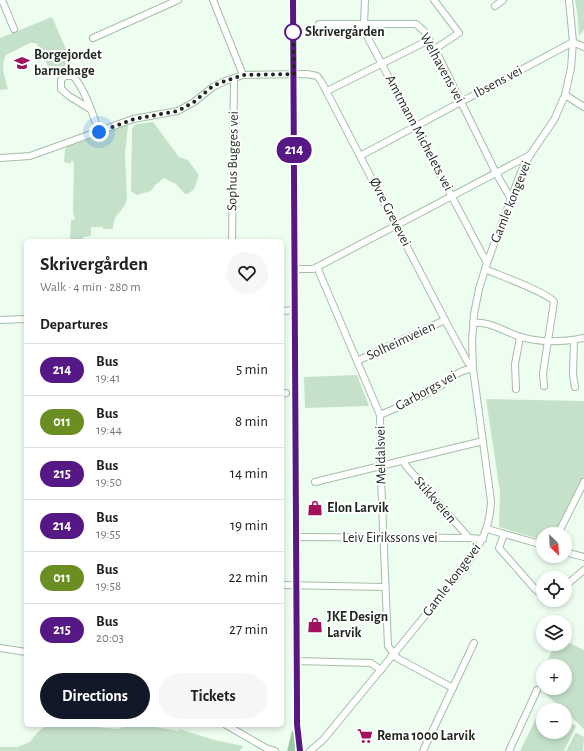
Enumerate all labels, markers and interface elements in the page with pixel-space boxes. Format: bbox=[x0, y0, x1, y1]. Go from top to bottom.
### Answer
marker: Skrivergården bbox=[284, 23, 302, 41]
place label: Skrivergården bbox=[305, 25, 385, 39]
street label: Welhavens vei bbox=[417, 31, 467, 105]
place label: Borgejordet barnehage bbox=[34, 48, 102, 78]
school or university icon: Borgejordet barnehage bbox=[13, 54, 31, 72]
street label: Ibsens vei bbox=[471, 63, 525, 101]
street label: Amtmann Michelets vei bbox=[383, 73, 455, 193]
street label: Sophus Bugges vei bbox=[225, 111, 241, 211]
your location bbox=[89, 122, 109, 142]
line badge: 214 bbox=[271, 137, 317, 163]
text: 214 bbox=[285, 143, 303, 157]
street label: Gamle kongevei bbox=[488, 159, 534, 245]
street label: Øvre Grevevei bbox=[367, 175, 414, 249]
button: heart bbox=[226, 252, 268, 294]
text: Skrivergården bbox=[40, 255, 148, 274]
text: Walk · 4 min · 280 m bbox=[40, 281, 141, 294]
text: Departures bbox=[40, 317, 108, 332]
street label: Solheimveien bbox=[365, 319, 437, 363]
text: Bus bbox=[96, 354, 118, 369]
text: 5 min bbox=[236, 362, 268, 377]
text: 214 bbox=[53, 363, 71, 377]
street label: Garborgs vei bbox=[393, 369, 459, 413]
text: 19:41 bbox=[96, 372, 120, 385]
text: Bus bbox=[96, 406, 118, 421]
text: 8 min bbox=[235, 414, 268, 429]
text: 011 bbox=[53, 415, 71, 429]
text: 19:44 bbox=[96, 424, 122, 437]
street label: Meldalsvei bbox=[373, 426, 389, 484]
text: Bus bbox=[96, 458, 118, 473]
text: 14 min bbox=[230, 466, 268, 481]
text: 215 bbox=[53, 467, 71, 481]
street label: Stikkveien bbox=[411, 474, 459, 526]
text: 19:50 bbox=[96, 476, 122, 489]
shop icon: Elon Larvik bbox=[306, 499, 324, 517]
place label: Elon Larvik bbox=[327, 501, 389, 515]
text: Bus bbox=[96, 510, 118, 525]
text: 19 min bbox=[230, 518, 268, 533]
text: 214 bbox=[53, 519, 71, 533]
north arrow bbox=[536, 527, 572, 563]
map controls bbox=[536, 527, 572, 739]
text: 19:55 bbox=[96, 528, 120, 541]
street label: Leiv Eirikssons vei bbox=[342, 531, 438, 545]
street label: Gamle kongevei bbox=[420, 541, 484, 619]
text: Bus bbox=[96, 562, 118, 577]
text: 22 min bbox=[229, 570, 268, 585]
text: 011 bbox=[53, 571, 71, 585]
button: locate bbox=[536, 571, 572, 607]
text: 19:58 bbox=[96, 580, 121, 593]
place label: JKE Design Larvik bbox=[327, 610, 388, 640]
text: Bus bbox=[96, 614, 118, 629]
button: layers bbox=[536, 615, 572, 651]
shop icon: JKE Design Larvik bbox=[306, 616, 324, 634]
text: 27 min bbox=[229, 622, 268, 637]
text: 215 bbox=[53, 623, 71, 637]
text: 20:03 bbox=[96, 632, 124, 645]
button: + bbox=[536, 659, 572, 695]
button: Directions bbox=[40, 673, 150, 719]
button: Tickets bbox=[158, 673, 268, 719]
button: − bbox=[536, 703, 572, 739]
supermarket icon: Rema 1000 Larvik bbox=[356, 727, 374, 745]
place label: Rema 1000 Larvik bbox=[377, 729, 475, 743]

